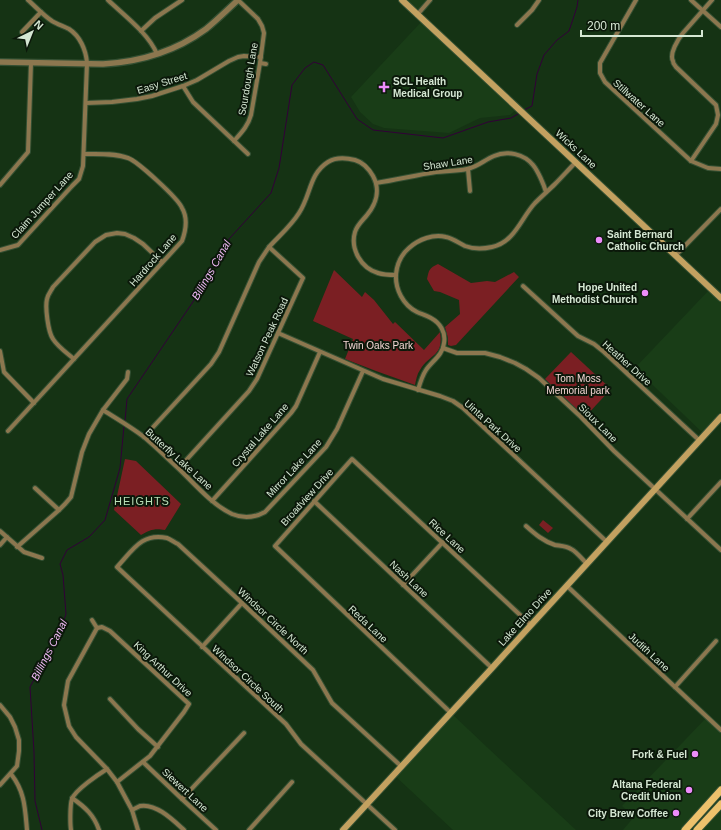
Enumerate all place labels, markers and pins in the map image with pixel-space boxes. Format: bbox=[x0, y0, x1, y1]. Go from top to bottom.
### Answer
place label: SCL Health Medical Group bbox=[393, 76, 462, 99]
marker: SCL Health Medical Group bbox=[378, 81, 390, 93]
place label: Saint Bernard Catholic Church bbox=[607, 229, 684, 252]
marker: Saint Bernard Catholic Church bbox=[594, 235, 604, 245]
place label: Hope United Methodist Church bbox=[552, 282, 637, 305]
marker: Hope United Methodist Church bbox=[640, 288, 650, 298]
place label: Fork & Fuel bbox=[632, 749, 687, 760]
marker: Fork & Fuel bbox=[690, 749, 700, 759]
place label: Altana Federal Credit Union bbox=[612, 779, 681, 802]
marker: Altana Federal Credit Union bbox=[684, 785, 694, 795]
place label: City Brew Coffee bbox=[588, 808, 668, 819]
marker: City Brew Coffee bbox=[671, 808, 681, 818]

